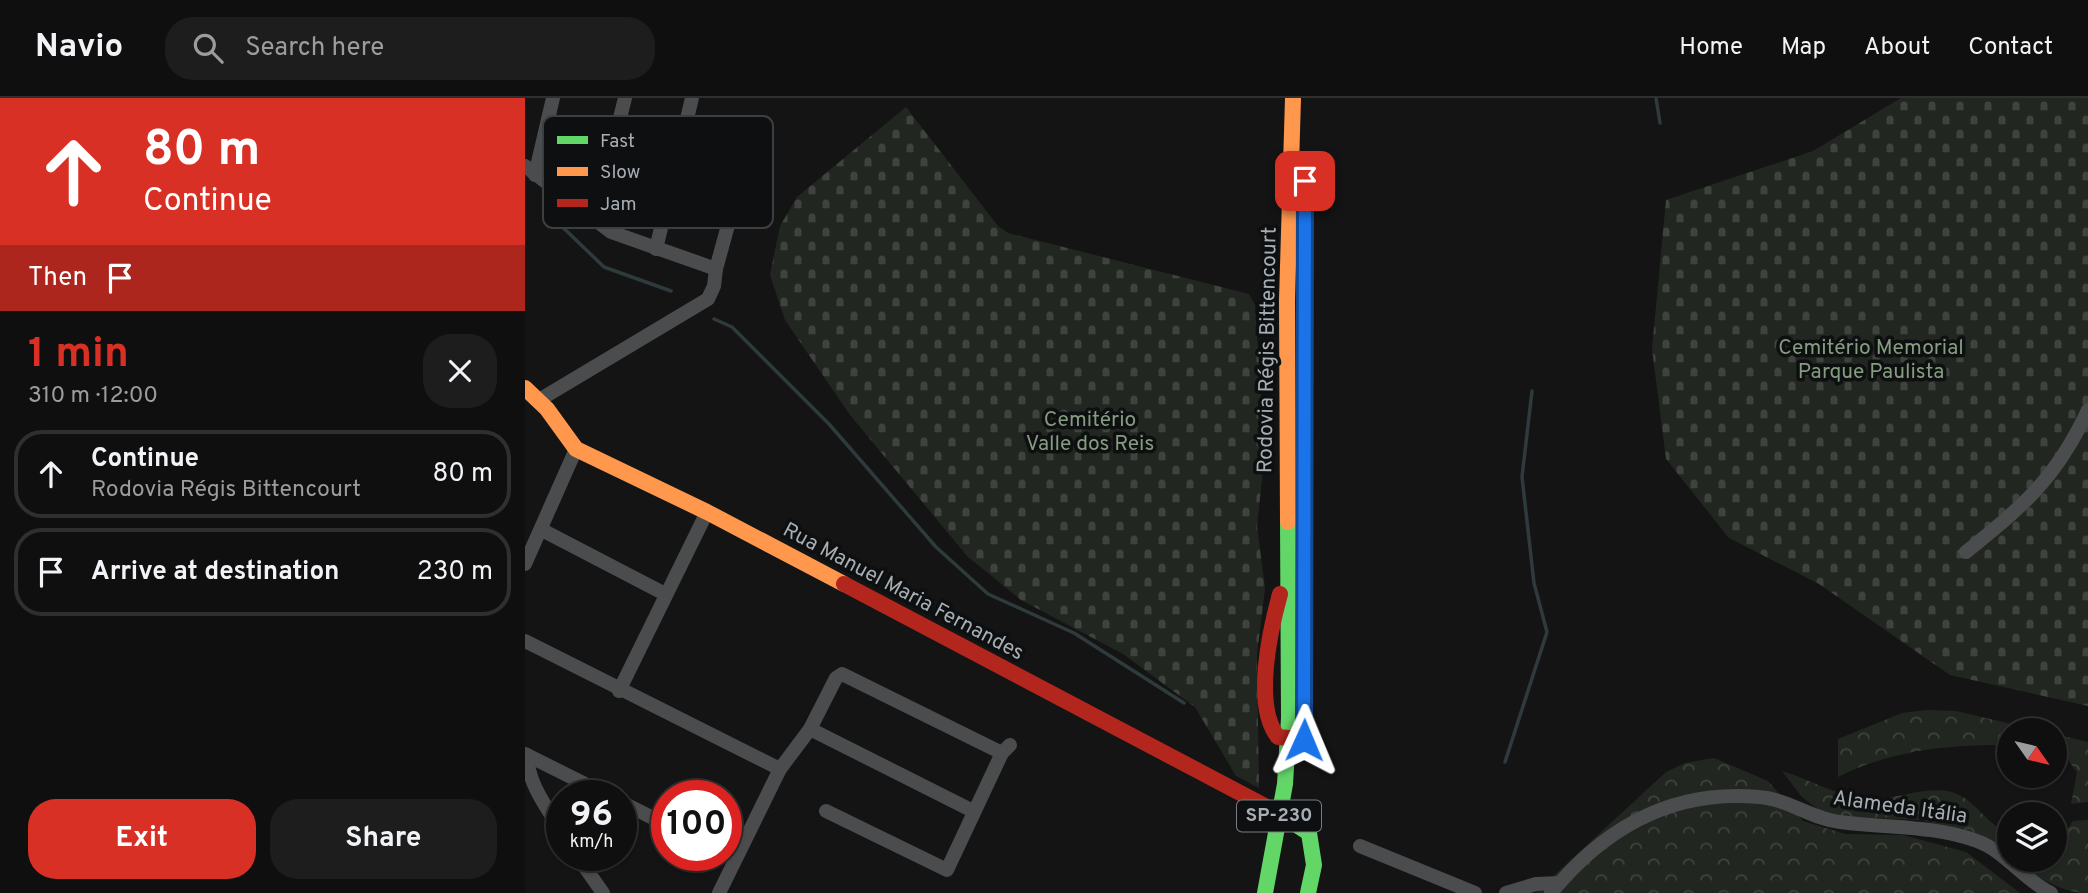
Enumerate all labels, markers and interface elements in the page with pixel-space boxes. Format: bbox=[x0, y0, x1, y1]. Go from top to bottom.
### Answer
search box bbox=[165, 17, 655, 80]
text: Navio bbox=[35, 27, 123, 69]
icon: search bbox=[189, 29, 227, 67]
text: Search here bbox=[245, 32, 384, 65]
text: Home bbox=[1679, 33, 1743, 63]
text: Map bbox=[1781, 33, 1826, 63]
text: About bbox=[1864, 33, 1930, 63]
text: Contact bbox=[1968, 33, 2053, 63]
legend bbox=[543, 116, 773, 228]
text: 80 m bbox=[143, 121, 260, 183]
icon: ahead bbox=[28, 126, 119, 217]
text: Fast bbox=[600, 130, 635, 154]
pin bbox=[1275, 151, 1335, 211]
text: Slow bbox=[600, 161, 640, 185]
icon: arrive bbox=[1286, 162, 1324, 200]
text: Continue bbox=[143, 182, 272, 222]
text: Jam bbox=[600, 193, 637, 217]
street label: Rodovia Régis Bittencourt bbox=[1252, 227, 1284, 473]
icon: arrive bbox=[101, 259, 139, 297]
text: Then bbox=[28, 262, 87, 295]
text: 1 min bbox=[28, 329, 129, 382]
button: close bbox=[423, 334, 497, 408]
park label: Cemitério Memorial Parque Paulista bbox=[1778, 335, 1964, 386]
text: 310 m · 12:00 bbox=[28, 382, 158, 411]
park label: Cemitério Valle dos Reis bbox=[1026, 407, 1154, 458]
text: Continue bbox=[91, 443, 199, 476]
icon: ahead bbox=[32, 455, 70, 493]
text: 80 m bbox=[433, 458, 493, 491]
text: Rodovia Régis Bittencourt bbox=[91, 476, 361, 505]
street label: Rua Manuel Maria Fernandes bbox=[778, 517, 1028, 667]
icon: arrive bbox=[32, 553, 70, 591]
text: Arrive at destination bbox=[91, 556, 339, 589]
text: 230 m bbox=[417, 556, 493, 589]
position arrow bbox=[1267, 703, 1341, 777]
north arrow bbox=[1997, 718, 2067, 788]
map controls bbox=[1997, 718, 2067, 872]
speed limit sign: 100 bbox=[651, 780, 742, 871]
street label: Alameda Itália bbox=[1831, 785, 1969, 831]
text: 96 bbox=[570, 794, 613, 838]
button: Exit bbox=[28, 799, 256, 879]
button: Share bbox=[270, 799, 497, 879]
road number: SP-230 bbox=[1237, 800, 1321, 832]
button: layers bbox=[1997, 802, 2067, 872]
text: km/h bbox=[570, 831, 613, 854]

